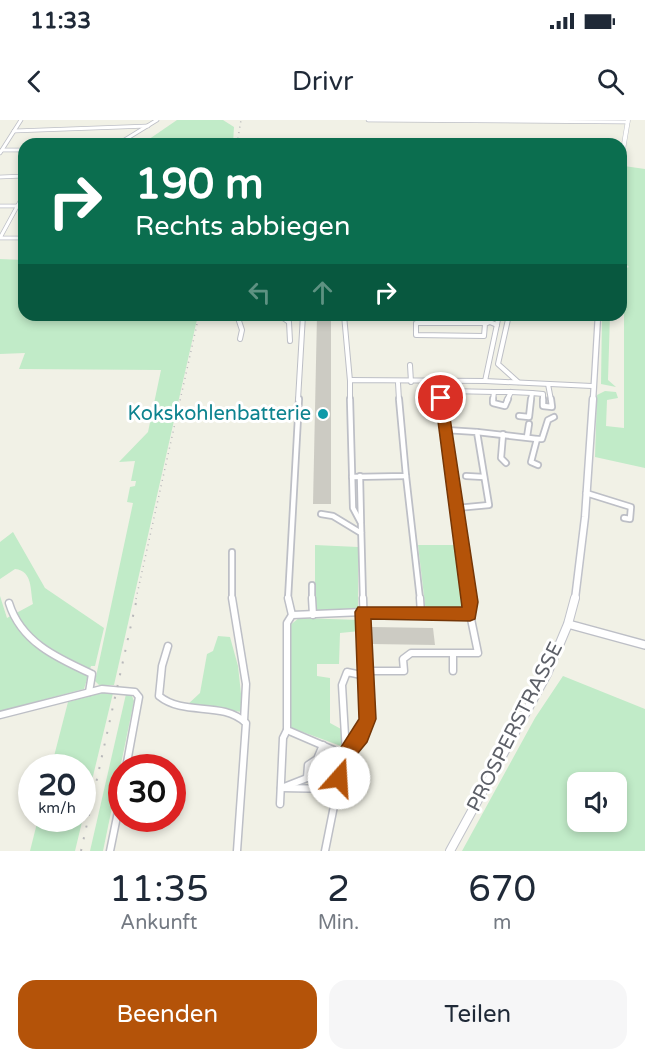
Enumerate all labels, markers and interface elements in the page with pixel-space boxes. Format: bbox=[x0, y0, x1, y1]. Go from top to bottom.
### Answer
text: 11:33 bbox=[30, 8, 91, 34]
icon: back bbox=[18, 65, 51, 98]
text: Drivr bbox=[292, 65, 353, 98]
icon: search bbox=[594, 65, 627, 98]
text: 190 m bbox=[135, 159, 264, 210]
icon: right bbox=[36, 162, 114, 240]
text: Rechts abbiegen bbox=[135, 210, 350, 243]
icon: left bbox=[243, 276, 276, 309]
icon: ahead bbox=[306, 276, 339, 309]
icon: right bbox=[369, 276, 402, 309]
pin bbox=[415, 372, 466, 423]
icon: arrive bbox=[424, 381, 457, 414]
place label: Kokskohlenbatterie bbox=[127, 402, 311, 426]
marker: Kokskohlenbatterie bbox=[316, 407, 330, 421]
street label: PROSPERSTRASSE bbox=[462, 638, 568, 816]
position arrow bbox=[307, 746, 371, 810]
speed limit sign: 30 bbox=[108, 754, 186, 832]
text: 20 bbox=[38, 767, 76, 804]
map controls bbox=[567, 772, 627, 832]
button: sound bbox=[567, 772, 627, 832]
text: km/h bbox=[38, 799, 76, 817]
text: 11:35 bbox=[109, 868, 209, 911]
text: 2 bbox=[327, 868, 350, 911]
text: 670 bbox=[468, 868, 536, 911]
text: Ankunft bbox=[120, 911, 197, 935]
text: Min. bbox=[318, 911, 359, 935]
text: m bbox=[493, 911, 511, 935]
button: Beenden bbox=[18, 980, 317, 1049]
button: Teilen bbox=[329, 980, 627, 1049]

